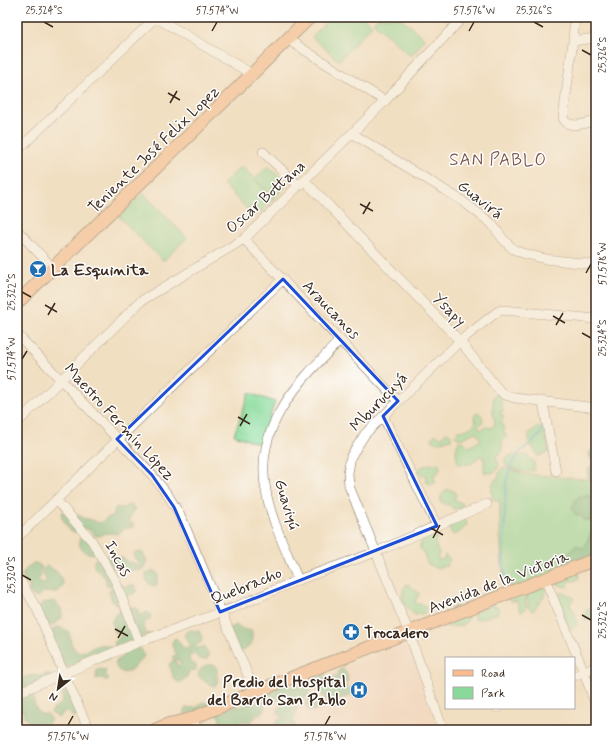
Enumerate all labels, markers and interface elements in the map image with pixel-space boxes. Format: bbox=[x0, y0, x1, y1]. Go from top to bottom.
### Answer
text: 25.324°S bbox=[25, 4, 63, 18]
text: 57.574°W bbox=[196, 4, 238, 18]
text: 57.576°W bbox=[453, 4, 495, 18]
text: 25.326°S bbox=[516, 4, 552, 18]
text: 25.326°S bbox=[596, 37, 610, 73]
street label: Teniente José Felix Lopez bbox=[84, 82, 224, 218]
district label: SAN PABLO bbox=[449, 149, 547, 171]
street label: Oscar Bottana bbox=[222, 156, 310, 238]
street label: Guavirá bbox=[453, 176, 507, 225]
text: 57.578°W bbox=[596, 243, 610, 285]
bar icon: La Esquinita bbox=[28, 259, 48, 279]
place label: La Esquinita bbox=[51, 260, 149, 281]
text: 25.322°S bbox=[5, 273, 19, 311]
street label: Araucanos bbox=[297, 276, 364, 344]
street label: Ysapy bbox=[428, 289, 470, 332]
text: 25.324°S bbox=[596, 319, 610, 357]
text: 57.574°W bbox=[5, 338, 19, 380]
street label: Maestro Fermín López bbox=[59, 359, 179, 485]
street label: Mburucuyá bbox=[345, 368, 413, 436]
street label: Guaviyú bbox=[269, 477, 304, 532]
street label: Incas bbox=[99, 537, 136, 580]
street label: Avenida de la Victoria bbox=[425, 546, 572, 619]
text: 25.320°S bbox=[5, 556, 19, 594]
street label: Quebracho bbox=[208, 563, 285, 610]
text: 25.322°S bbox=[596, 601, 610, 639]
pharmacy icon: Trocadero bbox=[341, 622, 361, 642]
place label: Trocadero bbox=[364, 623, 429, 644]
legend bbox=[445, 657, 575, 709]
text: Road bbox=[481, 666, 505, 682]
north arrow bbox=[38, 669, 78, 709]
place label: Predio del Hospital del Barrio San Pablo bbox=[207, 672, 346, 711]
hospital icon: Predio del Hospital del Barrio San Pablo bbox=[349, 680, 369, 700]
text: Park bbox=[481, 686, 505, 702]
text: N bbox=[47, 689, 60, 705]
text: 57.576°W bbox=[47, 730, 89, 744]
text: 57.578°W bbox=[304, 730, 346, 744]

